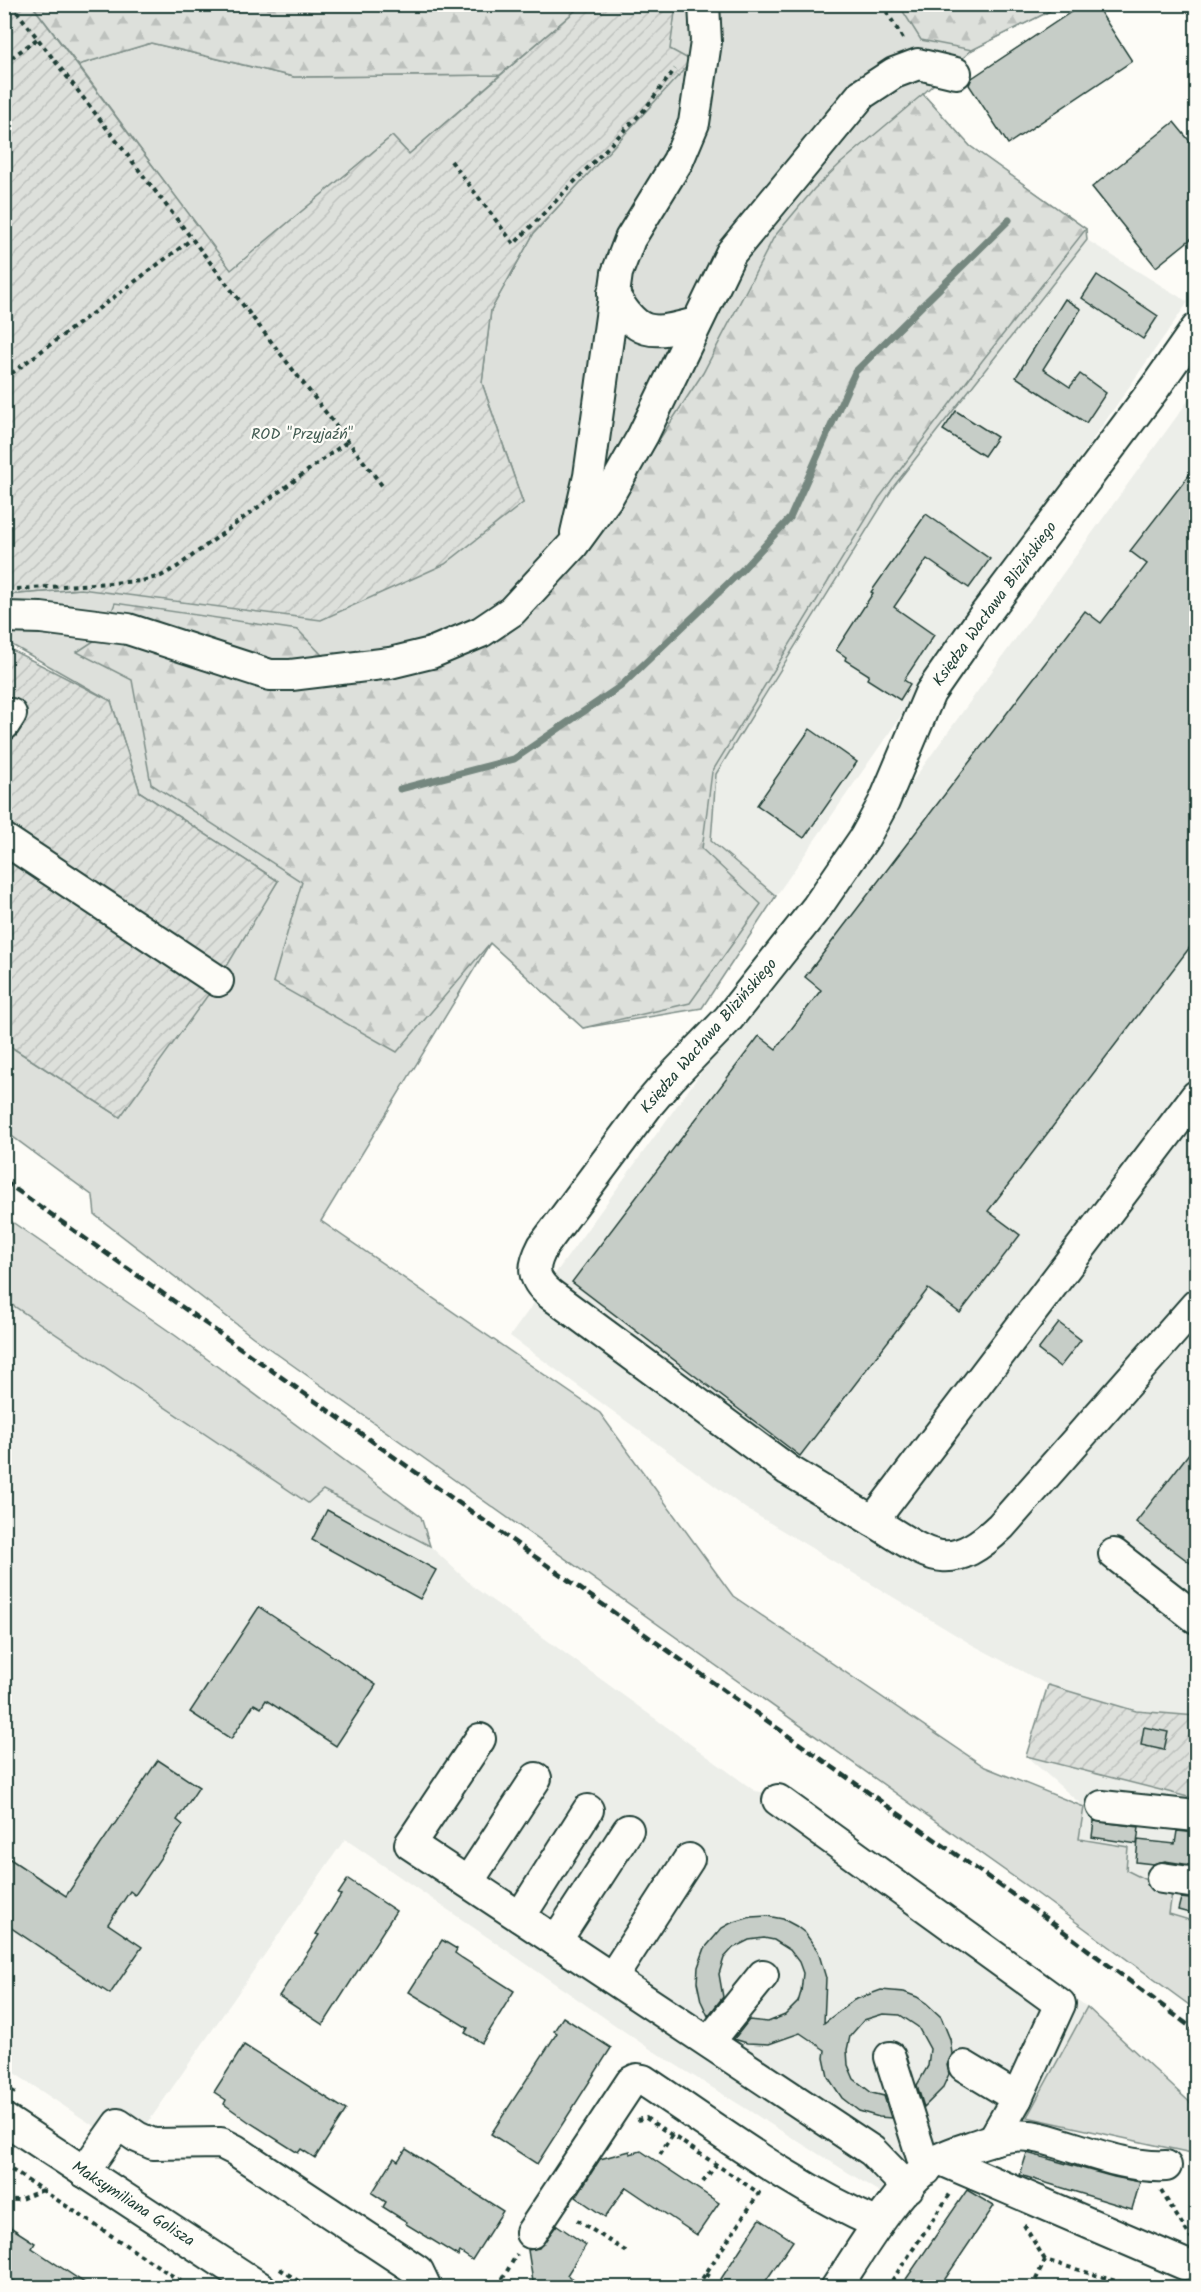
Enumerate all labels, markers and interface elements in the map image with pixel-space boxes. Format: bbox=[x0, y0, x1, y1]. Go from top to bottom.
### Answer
park label: ROD "Przyjaźń" bbox=[251, 422, 354, 447]
street label: Księdza Wacława Blizińskiego bbox=[927, 516, 1063, 692]
street label: Księdza Wacława Blizińskiego bbox=[634, 953, 784, 1119]
street label: Maksymiliana Golisza bbox=[67, 2155, 199, 2253]

